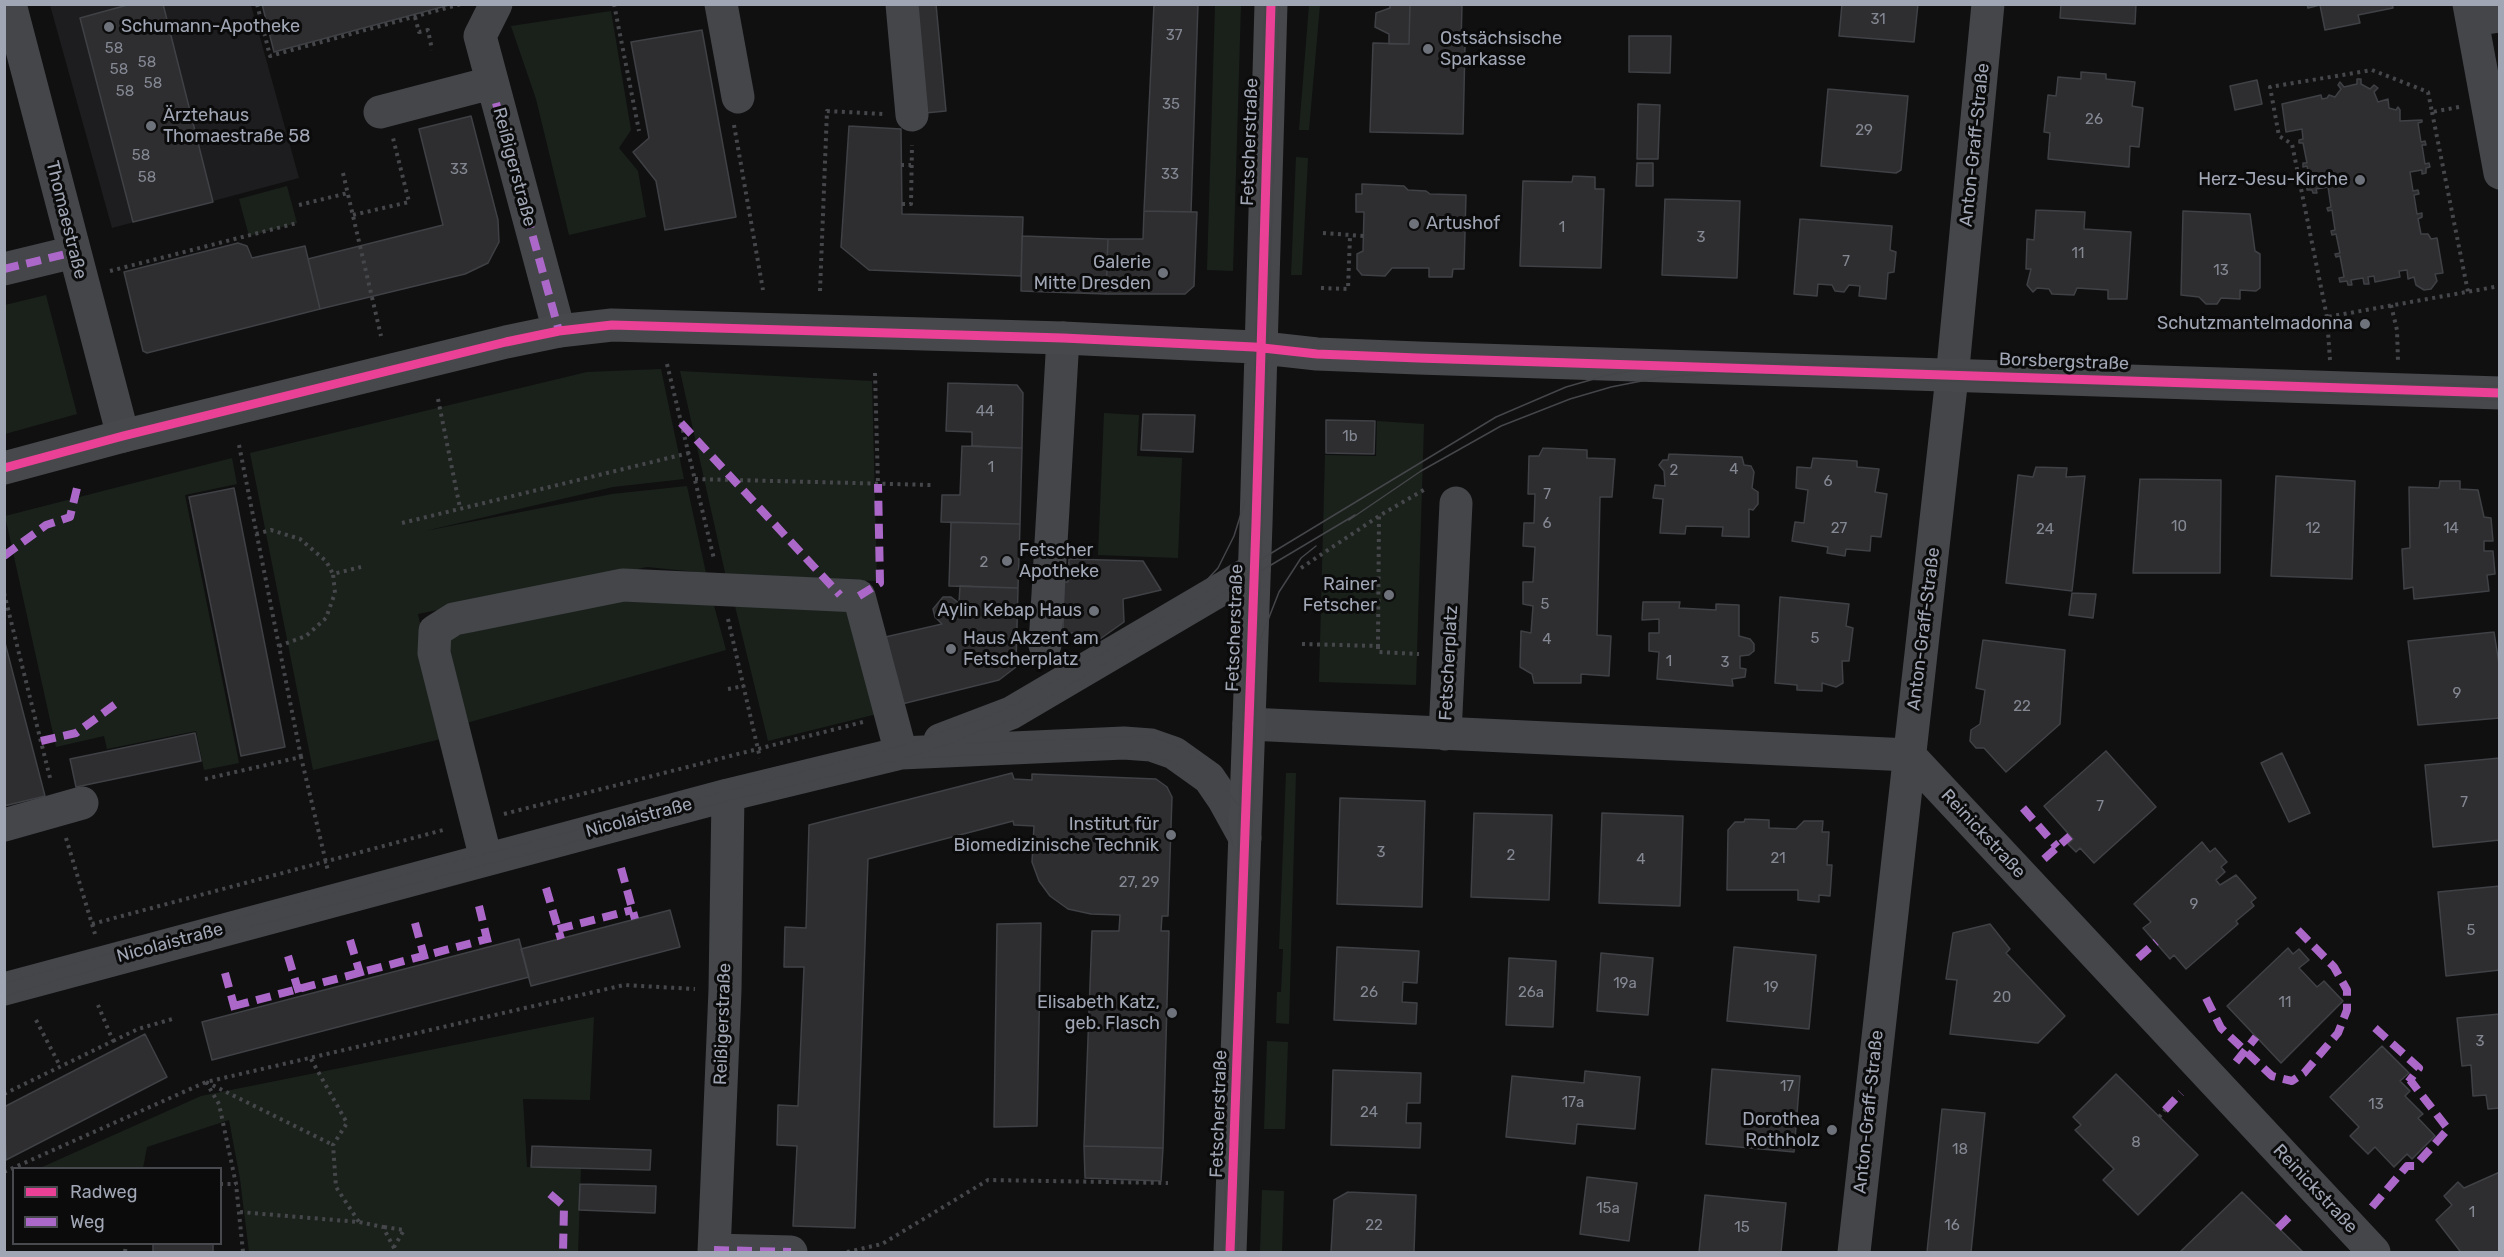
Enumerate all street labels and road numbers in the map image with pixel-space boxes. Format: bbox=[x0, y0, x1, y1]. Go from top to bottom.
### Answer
street label: Anton-Graff-Straße bbox=[1956, 62, 1994, 228]
street label: Fetscherstraße bbox=[1237, 78, 1263, 206]
street label: Reißigerstraße bbox=[488, 105, 540, 229]
street label: Thomaestraße bbox=[41, 159, 91, 281]
street label: Borsbergstraße bbox=[1999, 349, 2129, 375]
street label: Anton-Graff-Straße bbox=[1903, 546, 1945, 712]
street label: Fetscherstraße bbox=[1222, 564, 1248, 692]
street label: Fetscherplatz bbox=[1435, 605, 1463, 721]
street label: Reinickstraße bbox=[1936, 785, 2030, 883]
street label: Nicolaistraße bbox=[583, 793, 695, 843]
street label: Nicolaistraße bbox=[114, 918, 226, 968]
street label: Reißigerstraße bbox=[710, 963, 736, 1085]
street label: Anton-Graff-Straße bbox=[1850, 1029, 1888, 1195]
street label: Fetscherstraße bbox=[1206, 1050, 1232, 1178]
street label: Reinickstraße bbox=[2268, 1140, 2362, 1238]

